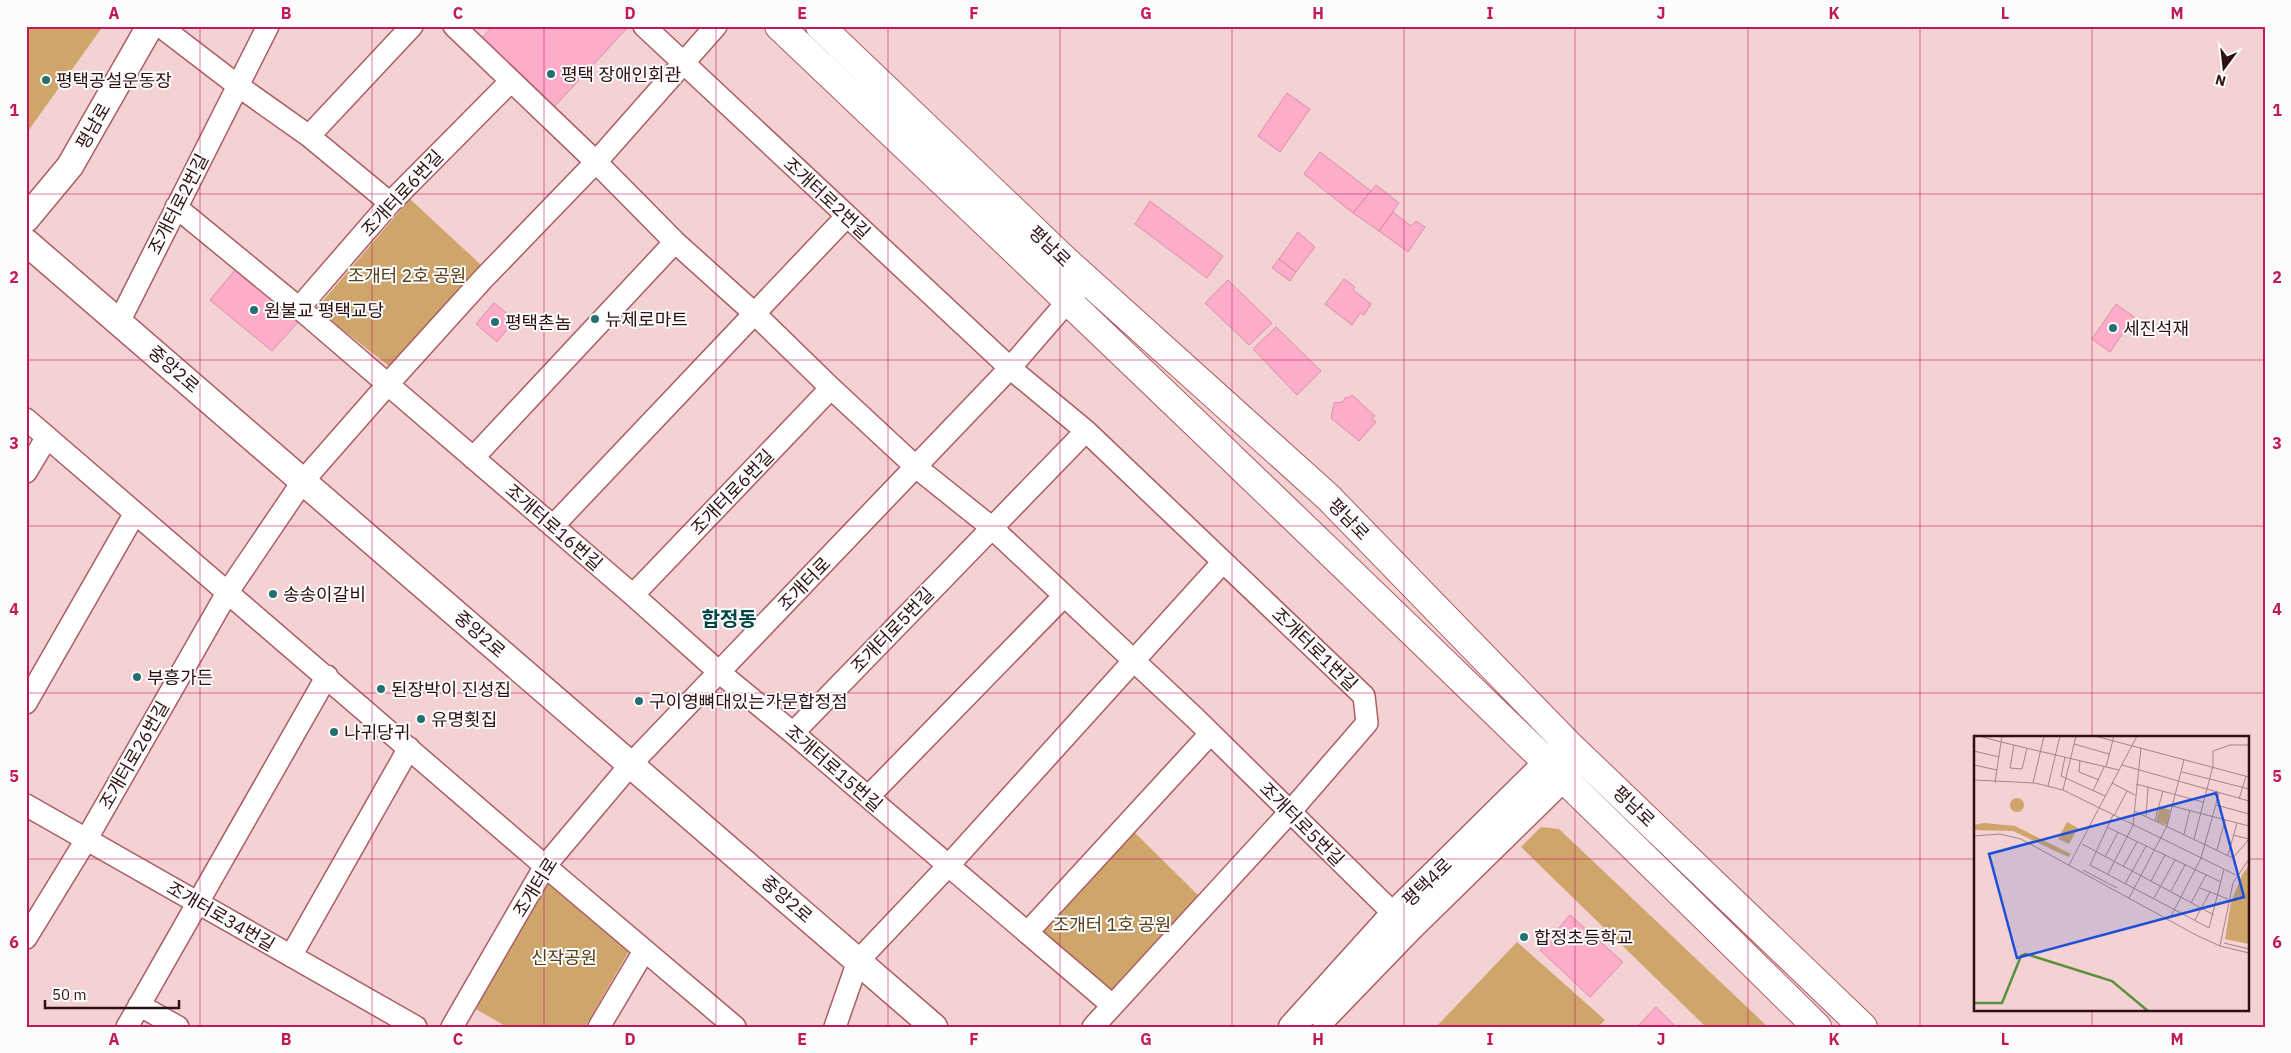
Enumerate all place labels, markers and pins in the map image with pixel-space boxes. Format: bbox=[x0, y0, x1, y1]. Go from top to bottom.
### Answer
place label: 평택 장애인회관 bbox=[561, 63, 682, 86]
marker: 평택 장애인회관 bbox=[545, 68, 557, 80]
place label: 평택공설운동장 bbox=[56, 69, 172, 92]
marker: 평택공설운동장 bbox=[40, 74, 52, 86]
place label: 원불교 평택교당 bbox=[264, 299, 384, 322]
marker: 원불교 평택교당 bbox=[248, 304, 260, 316]
place label: 뉴제로마트 bbox=[605, 308, 688, 331]
place label: 평택촌놈 bbox=[505, 311, 571, 334]
marker: 뉴제로마트 bbox=[589, 313, 601, 325]
marker: 평택촌놈 bbox=[489, 316, 501, 328]
place label: 세진석재 bbox=[2123, 317, 2189, 340]
marker: 세진석재 bbox=[2107, 322, 2119, 334]
place label: 송송이갈비 bbox=[283, 583, 366, 606]
marker: 송송이갈비 bbox=[267, 588, 279, 600]
place label: 부흥가든 bbox=[147, 666, 213, 689]
marker: 부흥가든 bbox=[131, 671, 143, 683]
place label: 된장박이 진성집 bbox=[391, 678, 511, 701]
marker: 된장박이 진성집 bbox=[375, 683, 387, 695]
place label: 구이영뼈대있는가문합정점 bbox=[649, 690, 848, 713]
marker: 구이영뼈대있는가문합정점 bbox=[633, 695, 645, 707]
place label: 유명횟집 bbox=[431, 708, 497, 731]
marker: 유명횟집 bbox=[415, 713, 427, 725]
place label: 나귀당귀 bbox=[344, 721, 410, 744]
marker: 나귀당귀 bbox=[328, 726, 340, 738]
place label: 합정초등학교 bbox=[1534, 926, 1633, 949]
marker: 합정초등학교 bbox=[1518, 931, 1530, 943]

